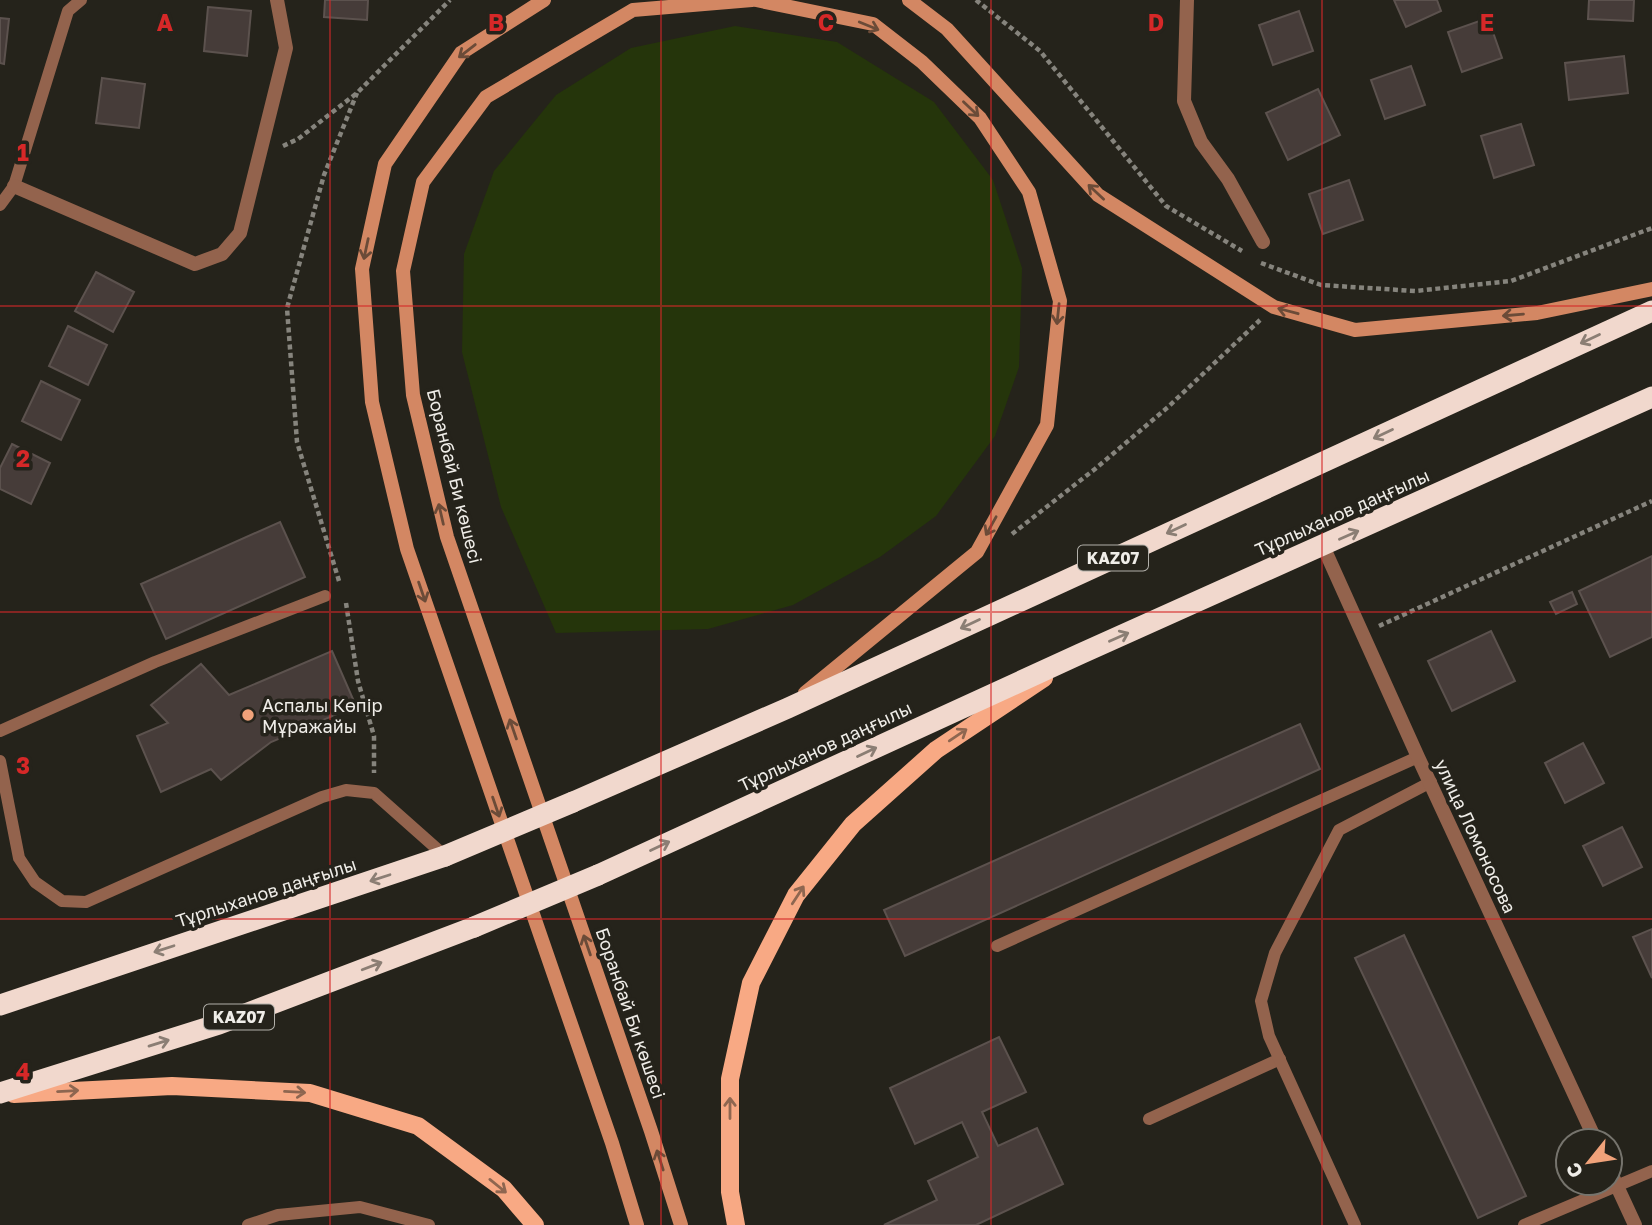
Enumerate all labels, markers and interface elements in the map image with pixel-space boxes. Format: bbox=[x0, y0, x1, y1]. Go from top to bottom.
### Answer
text: A bbox=[157, 8, 174, 36]
text: B bbox=[488, 8, 504, 36]
text: C bbox=[818, 8, 834, 36]
text: D bbox=[1148, 8, 1164, 36]
text: E bbox=[1480, 8, 1494, 36]
one-way arrow bbox=[858, 20, 880, 33]
one-way arrow bbox=[459, 43, 477, 58]
one-way arrow bbox=[962, 101, 979, 118]
text: 1 bbox=[17, 138, 29, 166]
one-way arrow bbox=[1088, 183, 1105, 200]
one-way arrow bbox=[359, 237, 373, 260]
one-way arrow bbox=[1052, 302, 1065, 324]
one-way arrow bbox=[1278, 304, 1300, 317]
one-way arrow bbox=[1502, 309, 1525, 322]
one-way arrow bbox=[1580, 333, 1601, 347]
street label: Боранбай Би көшесі bbox=[423, 386, 487, 566]
one-way arrow bbox=[1373, 428, 1394, 441]
text: 2 bbox=[16, 444, 30, 472]
street label: Тұрлыханов даңғылы bbox=[1251, 464, 1433, 561]
one-way arrow bbox=[434, 503, 447, 526]
one-way arrow bbox=[984, 515, 997, 536]
one-way arrow bbox=[1166, 523, 1188, 536]
one-way arrow bbox=[1338, 528, 1359, 541]
road number: KAZ07 bbox=[1078, 545, 1148, 570]
one-way arrow bbox=[417, 580, 429, 602]
one-way arrow bbox=[960, 618, 981, 631]
one-way arrow bbox=[1108, 630, 1129, 643]
place label: Аспалы Көпір Мұражайы bbox=[262, 694, 383, 738]
street label: Тұрлыханов даңғылы bbox=[735, 696, 916, 797]
marker: Аспалы Көпір Мұражайы bbox=[240, 707, 256, 723]
one-way arrow bbox=[506, 719, 518, 741]
one-way arrow bbox=[948, 728, 967, 742]
one-way arrow bbox=[856, 745, 877, 758]
text: 3 bbox=[16, 751, 30, 779]
street label: улица Ломоносова bbox=[1431, 755, 1521, 917]
one-way arrow bbox=[491, 795, 503, 817]
one-way arrow bbox=[649, 839, 670, 853]
street label: Тұрлыханов даңғылы bbox=[173, 852, 359, 933]
one-way arrow bbox=[370, 873, 392, 885]
one-way arrow bbox=[791, 886, 805, 905]
street label: Боранбай Би көшесі bbox=[591, 925, 671, 1101]
one-way arrow bbox=[580, 934, 592, 956]
one-way arrow bbox=[154, 944, 176, 956]
one-way arrow bbox=[361, 958, 383, 971]
road number: KAZ07 bbox=[204, 1004, 274, 1030]
one-way arrow bbox=[147, 1036, 169, 1049]
text: 4 bbox=[16, 1057, 30, 1085]
one-way arrow bbox=[56, 1084, 79, 1097]
one-way arrow bbox=[284, 1085, 307, 1098]
one-way arrow bbox=[723, 1097, 737, 1120]
north arrow bbox=[1554, 1127, 1624, 1197]
one-way arrow bbox=[653, 1149, 666, 1171]
text: С bbox=[1561, 1159, 1587, 1182]
one-way arrow bbox=[489, 1178, 507, 1193]

